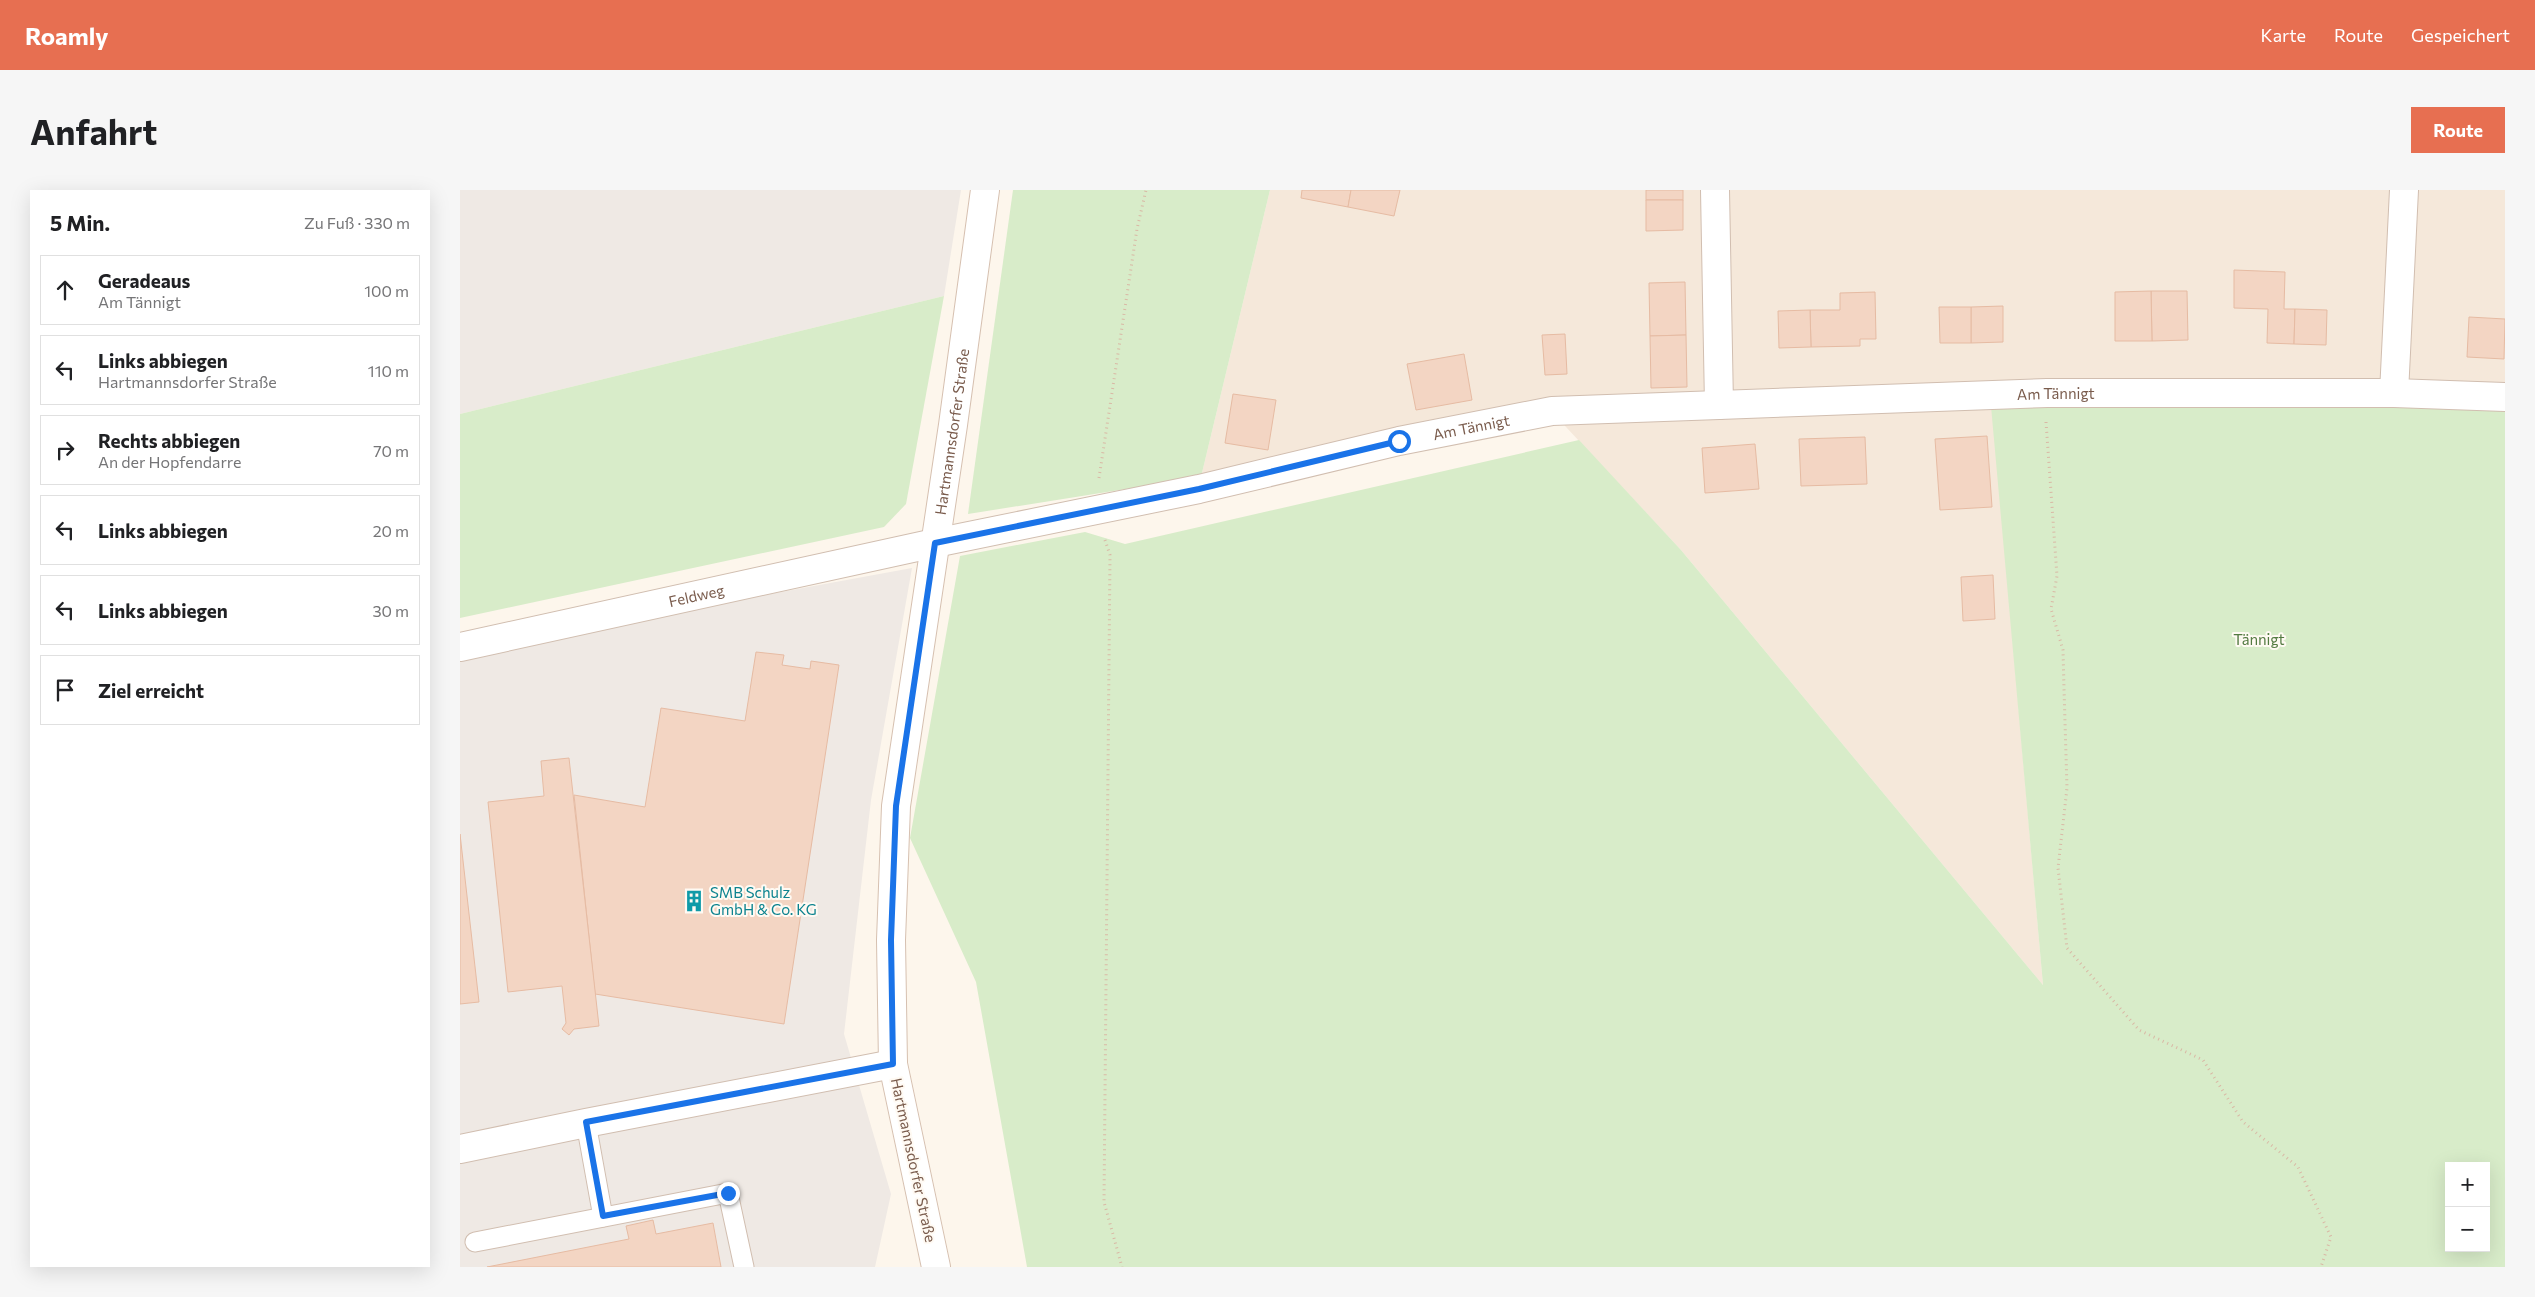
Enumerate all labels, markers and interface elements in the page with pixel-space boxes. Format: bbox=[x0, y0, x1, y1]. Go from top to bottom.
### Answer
text: Roamly bbox=[25, 21, 108, 50]
text: Karte bbox=[2261, 24, 2306, 46]
text: Route bbox=[2334, 24, 2383, 46]
text: Gespeichert bbox=[2411, 24, 2510, 46]
button: Route bbox=[2411, 107, 2505, 153]
text: Anfahrt bbox=[30, 109, 157, 152]
text: 5 Min. bbox=[50, 210, 110, 235]
text: Zu Fuß · 330 m bbox=[304, 213, 410, 232]
text: Geradeaus bbox=[98, 269, 190, 292]
icon: ahead bbox=[51, 276, 79, 304]
text: 100 m bbox=[364, 281, 409, 300]
text: Am Tännigt bbox=[98, 292, 181, 311]
street label: Hartmannsdorfer Straße bbox=[931, 347, 972, 516]
text: Links abbiegen bbox=[98, 349, 228, 372]
icon: left bbox=[51, 356, 79, 384]
text: 110 m bbox=[368, 361, 409, 380]
text: Hartmannsdorfer Straße bbox=[98, 372, 277, 391]
street label: Am Tännigt bbox=[2017, 384, 2095, 403]
street label: Am Tännigt bbox=[1431, 411, 1511, 443]
text: Rechts abbiegen bbox=[98, 429, 240, 452]
route start bbox=[1388, 430, 1411, 453]
icon: right bbox=[51, 436, 79, 464]
text: 70 m bbox=[373, 441, 409, 460]
text: An der Hopfendarre bbox=[98, 452, 241, 471]
icon: left bbox=[51, 516, 79, 544]
text: Links abbiegen bbox=[98, 519, 228, 542]
text: 20 m bbox=[373, 521, 409, 540]
street label: Feldweg bbox=[667, 580, 726, 610]
icon: left bbox=[51, 596, 79, 624]
text: Links abbiegen bbox=[98, 599, 228, 622]
text: 30 m bbox=[372, 601, 409, 620]
park label: Tännigt bbox=[2233, 630, 2285, 648]
icon: arrive bbox=[51, 676, 79, 704]
text: Ziel erreicht bbox=[98, 679, 204, 702]
place label: SMB Schulz GmbH & Co. KG bbox=[710, 883, 817, 918]
building icon: SMB Schulz GmbH & Co. KG bbox=[681, 888, 707, 914]
street label: Hartmannsdorfer Straße bbox=[888, 1076, 940, 1244]
map controls bbox=[2445, 1162, 2490, 1252]
button: + bbox=[2445, 1162, 2490, 1207]
route end bbox=[717, 1182, 740, 1205]
button: − bbox=[2445, 1207, 2490, 1252]

